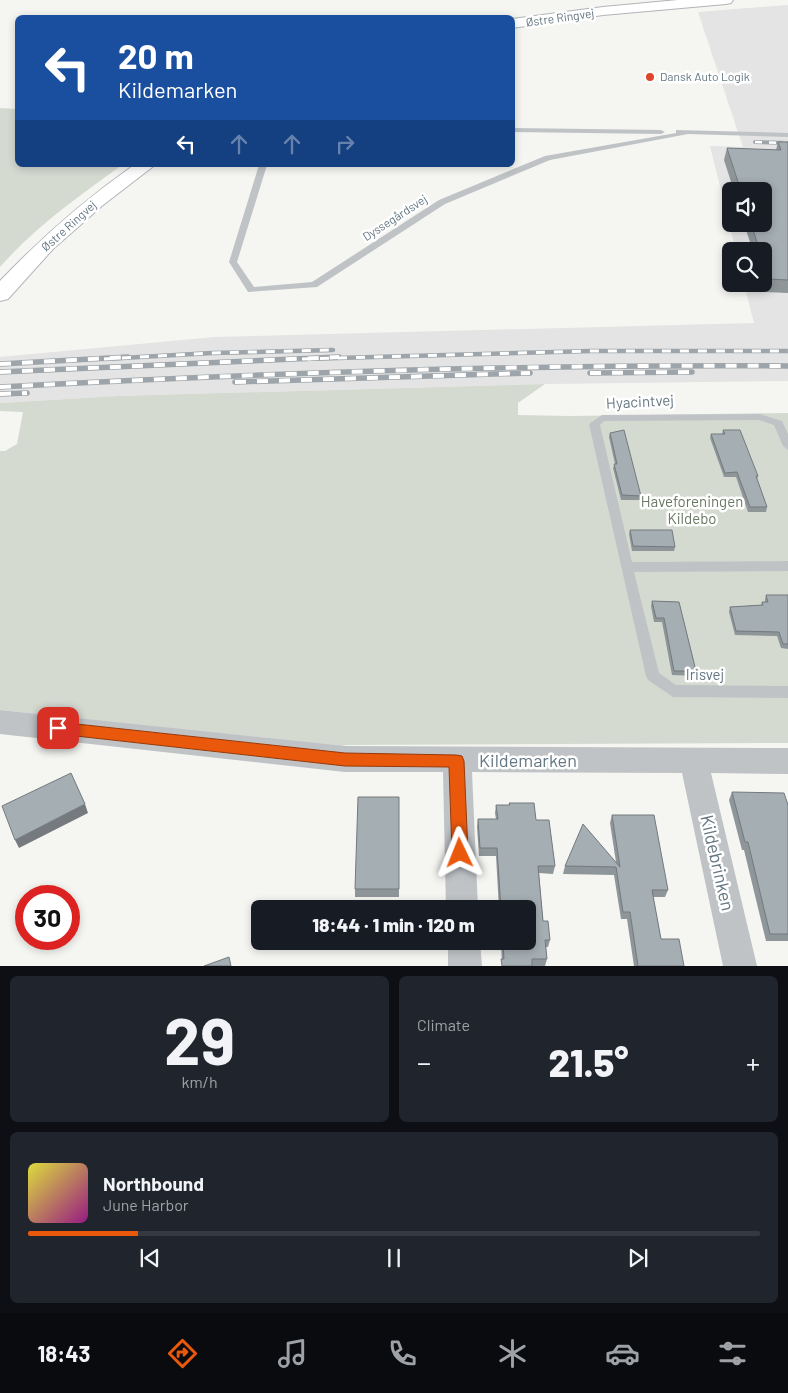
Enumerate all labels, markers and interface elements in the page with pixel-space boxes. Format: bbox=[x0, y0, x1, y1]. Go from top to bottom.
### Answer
street label: Østre Ringvej bbox=[525, 5, 595, 29]
text: 20 m bbox=[118, 34, 194, 76]
icon: left bbox=[35, 35, 100, 100]
place label: Dansk Auto Logik bbox=[660, 69, 750, 83]
marker: Dansk Auto Logik bbox=[644, 71, 656, 83]
text: Kildemarken bbox=[118, 76, 237, 102]
icon: left bbox=[172, 130, 200, 158]
icon: ahead bbox=[225, 130, 253, 158]
icon: ahead bbox=[278, 130, 306, 158]
icon: right bbox=[331, 130, 359, 158]
map controls bbox=[722, 182, 772, 292]
button: sound bbox=[722, 182, 772, 232]
street label: Dyssegårdsvej bbox=[360, 191, 429, 243]
street label: Østre Ringvej bbox=[38, 197, 99, 253]
button: search bbox=[722, 242, 772, 292]
street label: Hyacintvej bbox=[606, 390, 674, 412]
park label: Haveforeningen Kildebo bbox=[641, 492, 743, 527]
street label: Irisvej bbox=[686, 665, 724, 683]
pin bbox=[37, 707, 79, 749]
icon: arrive bbox=[44, 714, 72, 742]
street label: Kildemarken bbox=[479, 749, 577, 771]
street label: Kildebrinken bbox=[696, 813, 740, 913]
position arrow bbox=[433, 826, 485, 878]
speed limit sign: 30 bbox=[15, 885, 80, 950]
text: 18:44 · 1 min · 120 m bbox=[312, 913, 475, 936]
text: 29 bbox=[164, 1000, 235, 1078]
text: Climate bbox=[417, 1015, 470, 1034]
text: 21.5° bbox=[548, 1039, 629, 1085]
text: − bbox=[417, 1045, 431, 1079]
text: + bbox=[746, 1045, 760, 1079]
text: km/h bbox=[181, 1072, 218, 1091]
text: Northbound bbox=[103, 1172, 204, 1195]
text: June Harbor bbox=[103, 1195, 189, 1214]
icon: previous bbox=[136, 1244, 164, 1272]
icon: pause bbox=[380, 1244, 408, 1272]
icon: next bbox=[624, 1244, 652, 1272]
icon: directions bbox=[165, 1336, 200, 1371]
icon: music bbox=[275, 1336, 310, 1371]
icon: phone bbox=[385, 1336, 420, 1371]
icon: climate bbox=[495, 1336, 530, 1371]
icon: car bbox=[605, 1336, 640, 1371]
icon: filters bbox=[715, 1336, 750, 1371]
text: 18:43 bbox=[38, 1340, 90, 1366]

